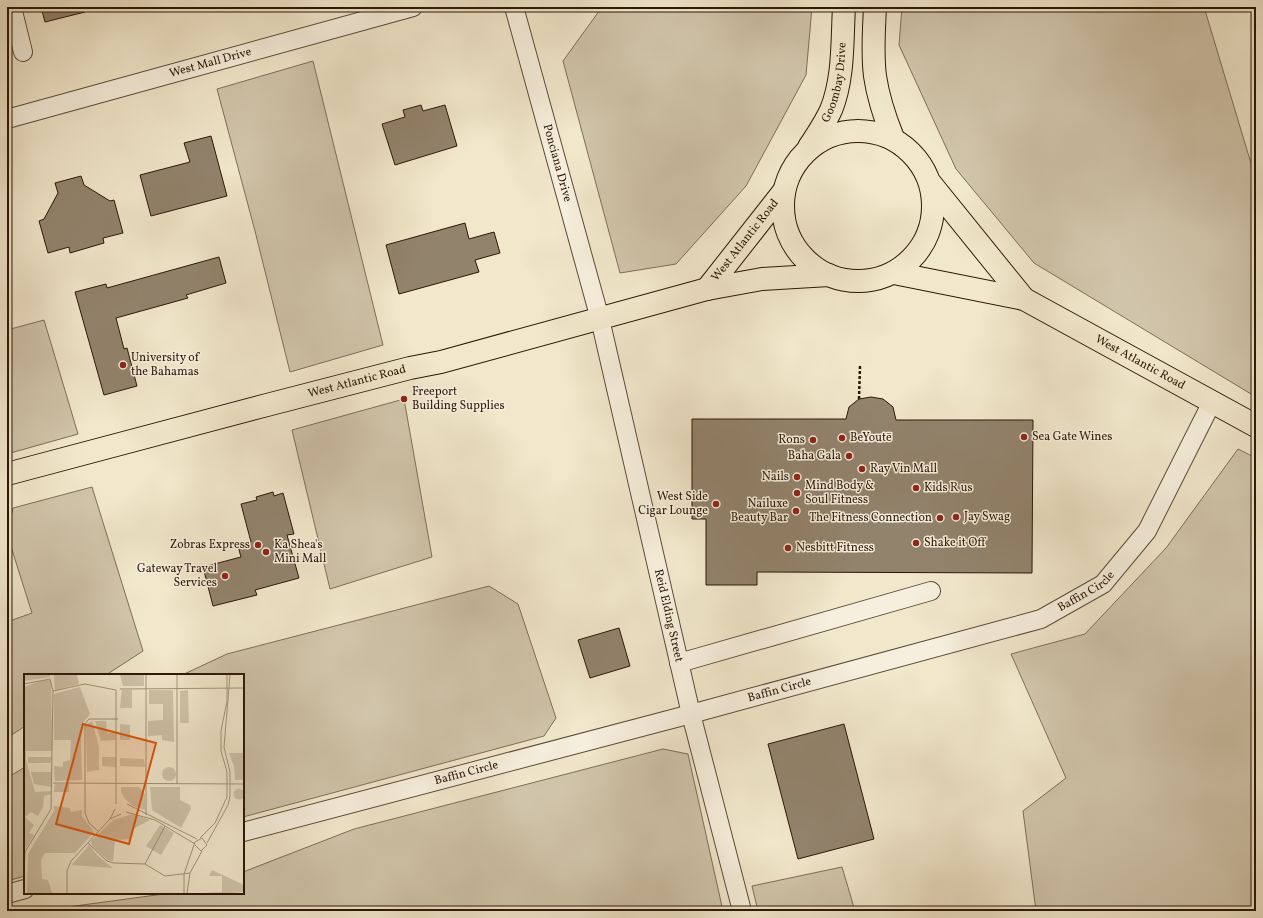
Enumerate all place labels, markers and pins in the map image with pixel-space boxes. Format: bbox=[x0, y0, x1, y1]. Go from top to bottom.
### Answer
place label: University of the Bahamas bbox=[131, 350, 201, 380]
marker: University of the Bahamas bbox=[118, 360, 128, 370]
place label: Freeport Building Supplies bbox=[412, 384, 505, 414]
marker: Freeport Building Supplies bbox=[399, 394, 409, 404]
place label: Sea Gate Wines bbox=[1032, 429, 1112, 445]
place label: BeYoutē bbox=[850, 430, 892, 446]
place label: Rons bbox=[778, 432, 805, 448]
marker: Sea Gate Wines bbox=[1019, 432, 1029, 442]
marker: BeYoutē bbox=[837, 433, 847, 443]
marker: Rons bbox=[808, 435, 818, 445]
place label: Baha Gala bbox=[788, 448, 841, 464]
marker: Baha Gala bbox=[844, 451, 854, 461]
place label: Ray Vin Mall bbox=[870, 461, 938, 477]
marker: Ray Vin Mall bbox=[857, 464, 867, 474]
place label: Nails bbox=[762, 469, 789, 485]
marker: Nails bbox=[792, 472, 802, 482]
place label: Mind Body & Soul Fitness bbox=[805, 478, 874, 508]
place label: Kids R us bbox=[924, 480, 973, 496]
marker: Kids R us bbox=[911, 483, 921, 493]
marker: Mind Body & Soul Fitness bbox=[792, 488, 802, 498]
place label: West Side Cigar Lounge bbox=[638, 489, 708, 519]
place label: Nailuxe Beauty Bar bbox=[731, 496, 788, 526]
marker: West Side Cigar Lounge bbox=[711, 499, 721, 509]
marker: Nailuxe Beauty Bar bbox=[791, 506, 801, 516]
place label: Jay Swag bbox=[964, 509, 1010, 525]
place label: The Fitness Connection bbox=[809, 510, 932, 526]
marker: Jay Swag bbox=[951, 512, 961, 522]
marker: The Fitness Connection bbox=[935, 513, 945, 523]
place label: Shake it Off bbox=[924, 535, 986, 551]
place label: Zobras Express bbox=[170, 537, 250, 553]
place label: Ka Shea's Mini Mall bbox=[274, 537, 327, 567]
marker: Shake it Off bbox=[911, 538, 921, 548]
marker: Zobras Express bbox=[253, 540, 263, 550]
place label: Nesbitt Fitness bbox=[796, 540, 874, 556]
marker: Nesbitt Fitness bbox=[783, 543, 793, 553]
marker: Ka Shea's Mini Mall bbox=[261, 547, 271, 557]
place label: Gateway Travel Services bbox=[137, 561, 217, 591]
marker: Gateway Travel Services bbox=[220, 571, 230, 581]

